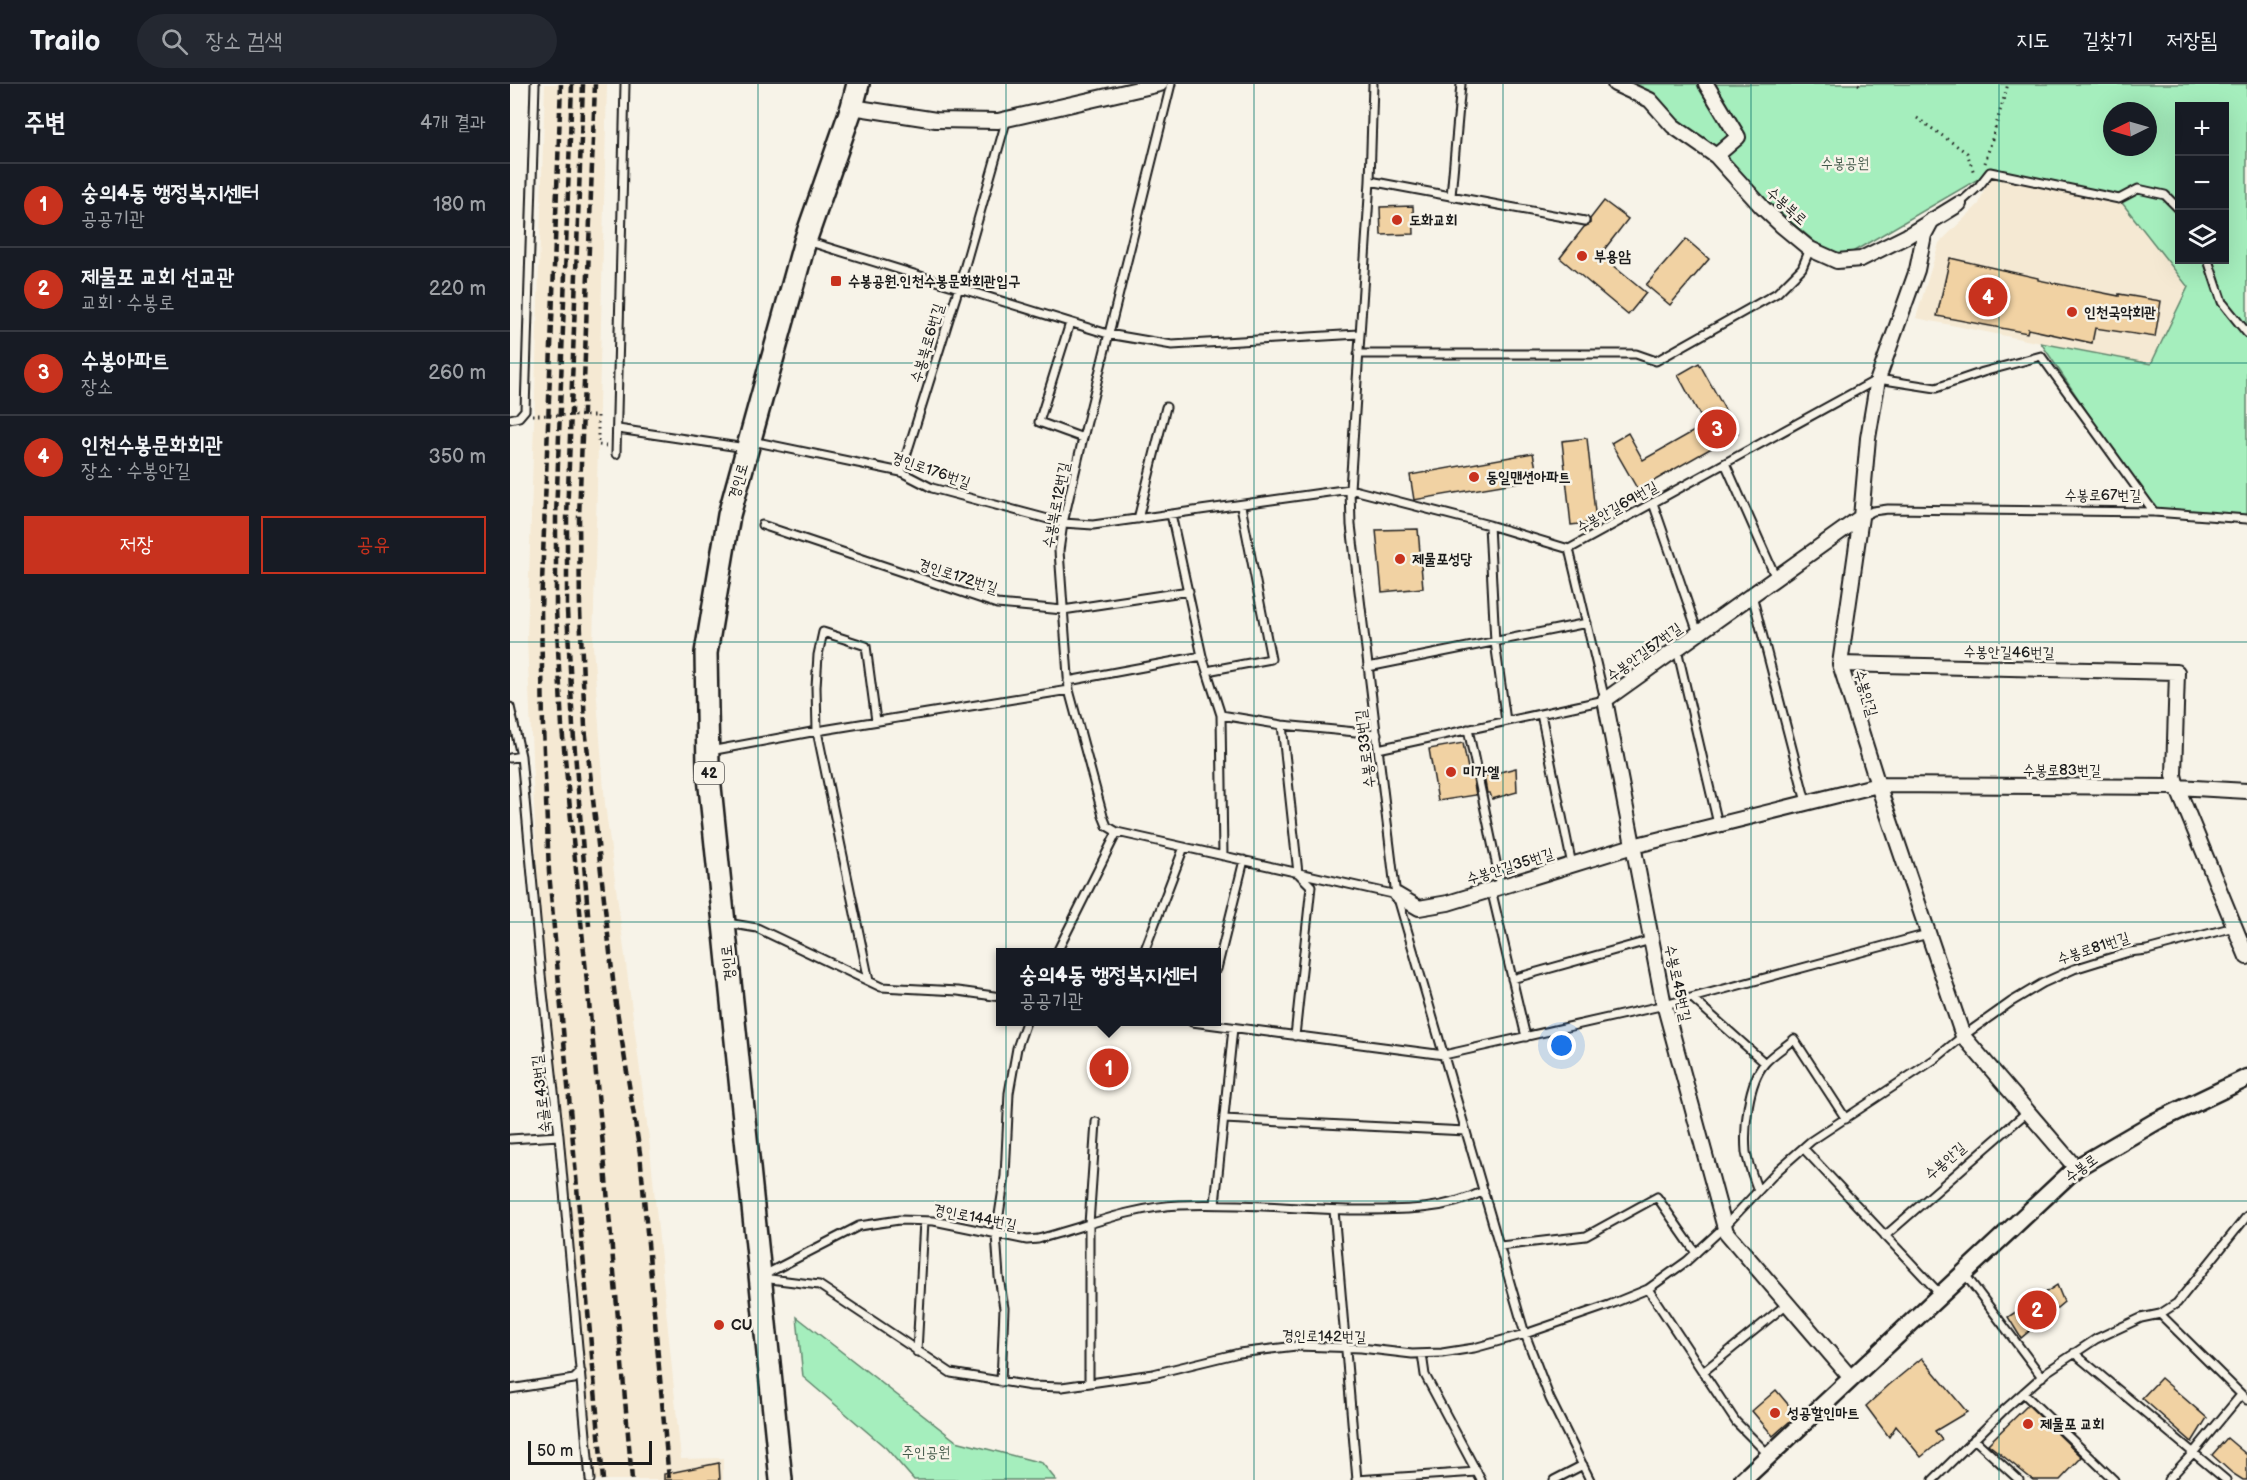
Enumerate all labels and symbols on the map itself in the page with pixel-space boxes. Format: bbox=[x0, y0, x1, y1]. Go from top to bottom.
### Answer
north arrow bbox=[2103, 102, 2157, 156]
park label: 수봉공원 bbox=[1821, 154, 1869, 173]
street label: 수봉북로 bbox=[1762, 183, 1811, 230]
place label: 도화교회 bbox=[1409, 211, 1457, 230]
marker: 도화교회 bbox=[1390, 213, 1404, 227]
place label: 부용암 bbox=[1594, 247, 1631, 266]
marker: 부용암 bbox=[1575, 249, 1589, 263]
place label: 수봉공원.인천수봉문화회관입구 bbox=[848, 272, 1020, 291]
marker: 수봉공원.인천수봉문화회관입구 bbox=[829, 274, 843, 288]
pin: 4 bbox=[1968, 274, 2008, 320]
street label: 수봉북로6번길 bbox=[906, 301, 948, 385]
place label: 인천국악회관 bbox=[2084, 303, 2156, 322]
marker: 인천국악회관 bbox=[2065, 305, 2079, 319]
pin: 3 bbox=[1698, 406, 1736, 452]
street label: 경인로176번길 bbox=[889, 448, 973, 493]
street label: 경인로 bbox=[724, 461, 753, 501]
street label: 수봉북로12번길 bbox=[1039, 461, 1074, 550]
place label: 동일맨션아파트 bbox=[1486, 468, 1571, 487]
marker: 동일맨션아파트 bbox=[1467, 470, 1481, 484]
street label: 수봉안길69번길 bbox=[1573, 477, 1661, 538]
street label: 수봉로67번길 bbox=[2065, 486, 2141, 505]
place label: 제물포성당 bbox=[1412, 550, 1472, 569]
marker: 제물포성당 bbox=[1393, 552, 1407, 566]
street label: 경인로172번길 bbox=[916, 555, 1000, 598]
street label: 수봉안길57번길 bbox=[1603, 619, 1686, 686]
street label: 수봉안길46번길 bbox=[1963, 642, 2055, 663]
street label: 수봉안길 bbox=[1849, 667, 1882, 719]
street label: 수봉로33번길 bbox=[1351, 709, 1380, 789]
street label: 수봉로83번길 bbox=[2023, 761, 2101, 780]
road number: 42 bbox=[694, 762, 724, 784]
place label: 미가엘 bbox=[1463, 763, 1499, 782]
marker: 미가엘 bbox=[1444, 765, 1458, 779]
street label: 수봉안길35번길 bbox=[1464, 844, 1556, 889]
street label: 수봉로81번길 bbox=[2055, 928, 2132, 969]
street label: 수봉로45번길 bbox=[1660, 943, 1695, 1023]
street label: 경인로 bbox=[717, 944, 740, 982]
your location bbox=[1547, 1031, 1576, 1060]
pin: 1 bbox=[1090, 1046, 1128, 1090]
street label: 숙골로43번길 bbox=[528, 1054, 555, 1134]
street label: 수봉안길 bbox=[1921, 1138, 1970, 1184]
street label: 수봉로 bbox=[2061, 1150, 2102, 1187]
street label: 경인로144번길 bbox=[932, 1200, 1018, 1235]
pin: 2 bbox=[2018, 1288, 2056, 1332]
place label: CU bbox=[731, 1316, 752, 1335]
marker: CU bbox=[712, 1318, 726, 1332]
street label: 경인로142번길 bbox=[1282, 1326, 1366, 1347]
place label: 성공할인마트 bbox=[1787, 1404, 1859, 1423]
marker: 성공할인마트 bbox=[1768, 1406, 1782, 1420]
place label: 제물포 교회 bbox=[2040, 1415, 2104, 1434]
marker: 제물포 교회 bbox=[2021, 1417, 2035, 1431]
scale bar bbox=[528, 1438, 652, 1466]
park label: 주인공원 bbox=[902, 1443, 950, 1462]

